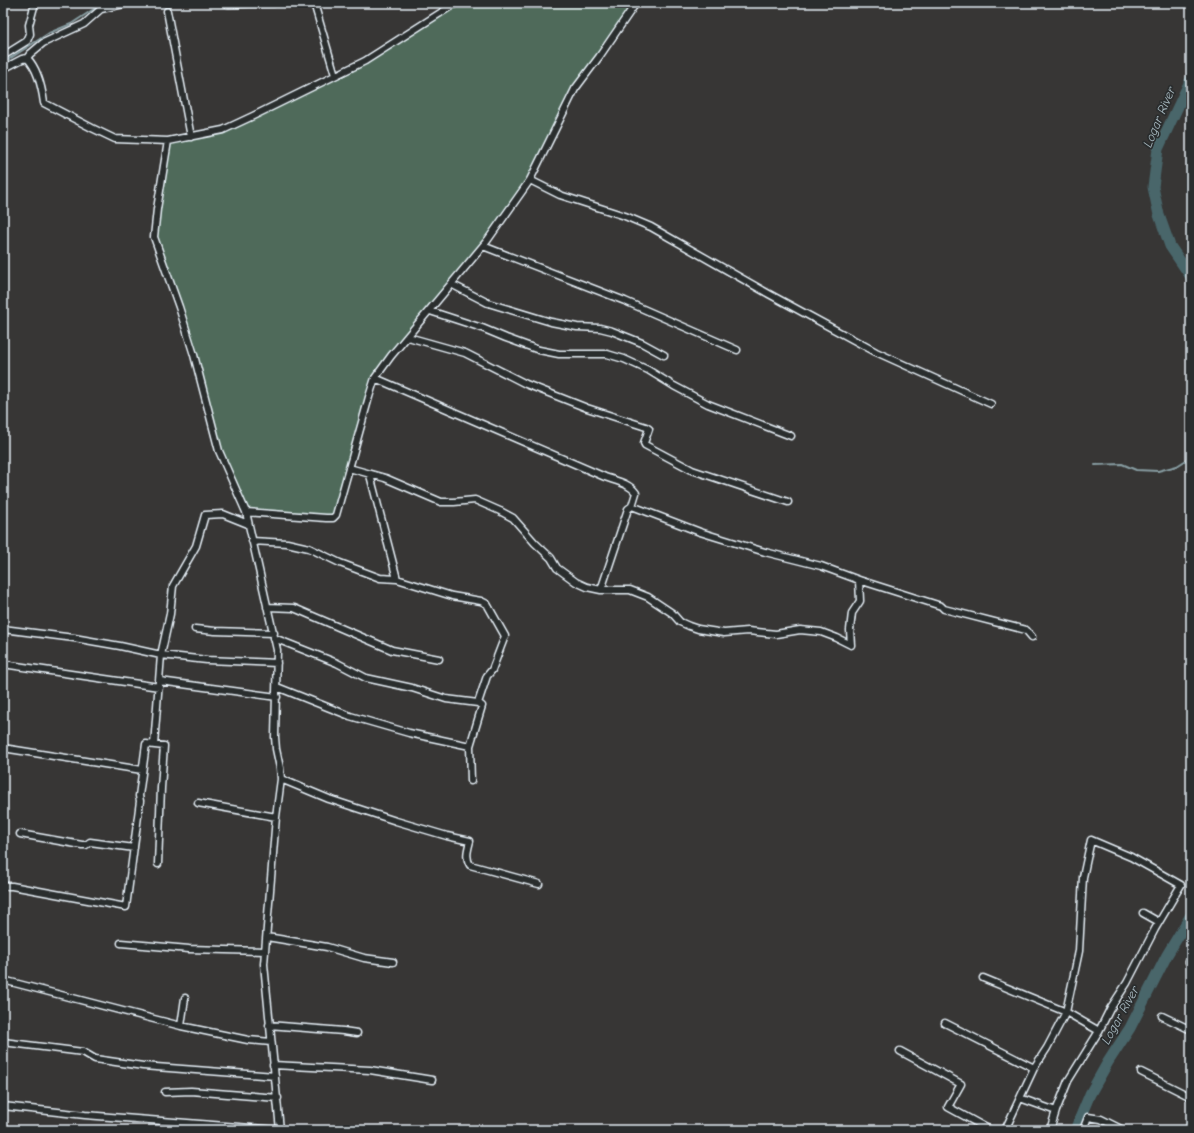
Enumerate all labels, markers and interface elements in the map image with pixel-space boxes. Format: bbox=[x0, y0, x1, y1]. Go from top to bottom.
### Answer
water label: Logar River bbox=[1140, 84, 1179, 149]
water label: Logar River bbox=[1098, 983, 1142, 1047]

